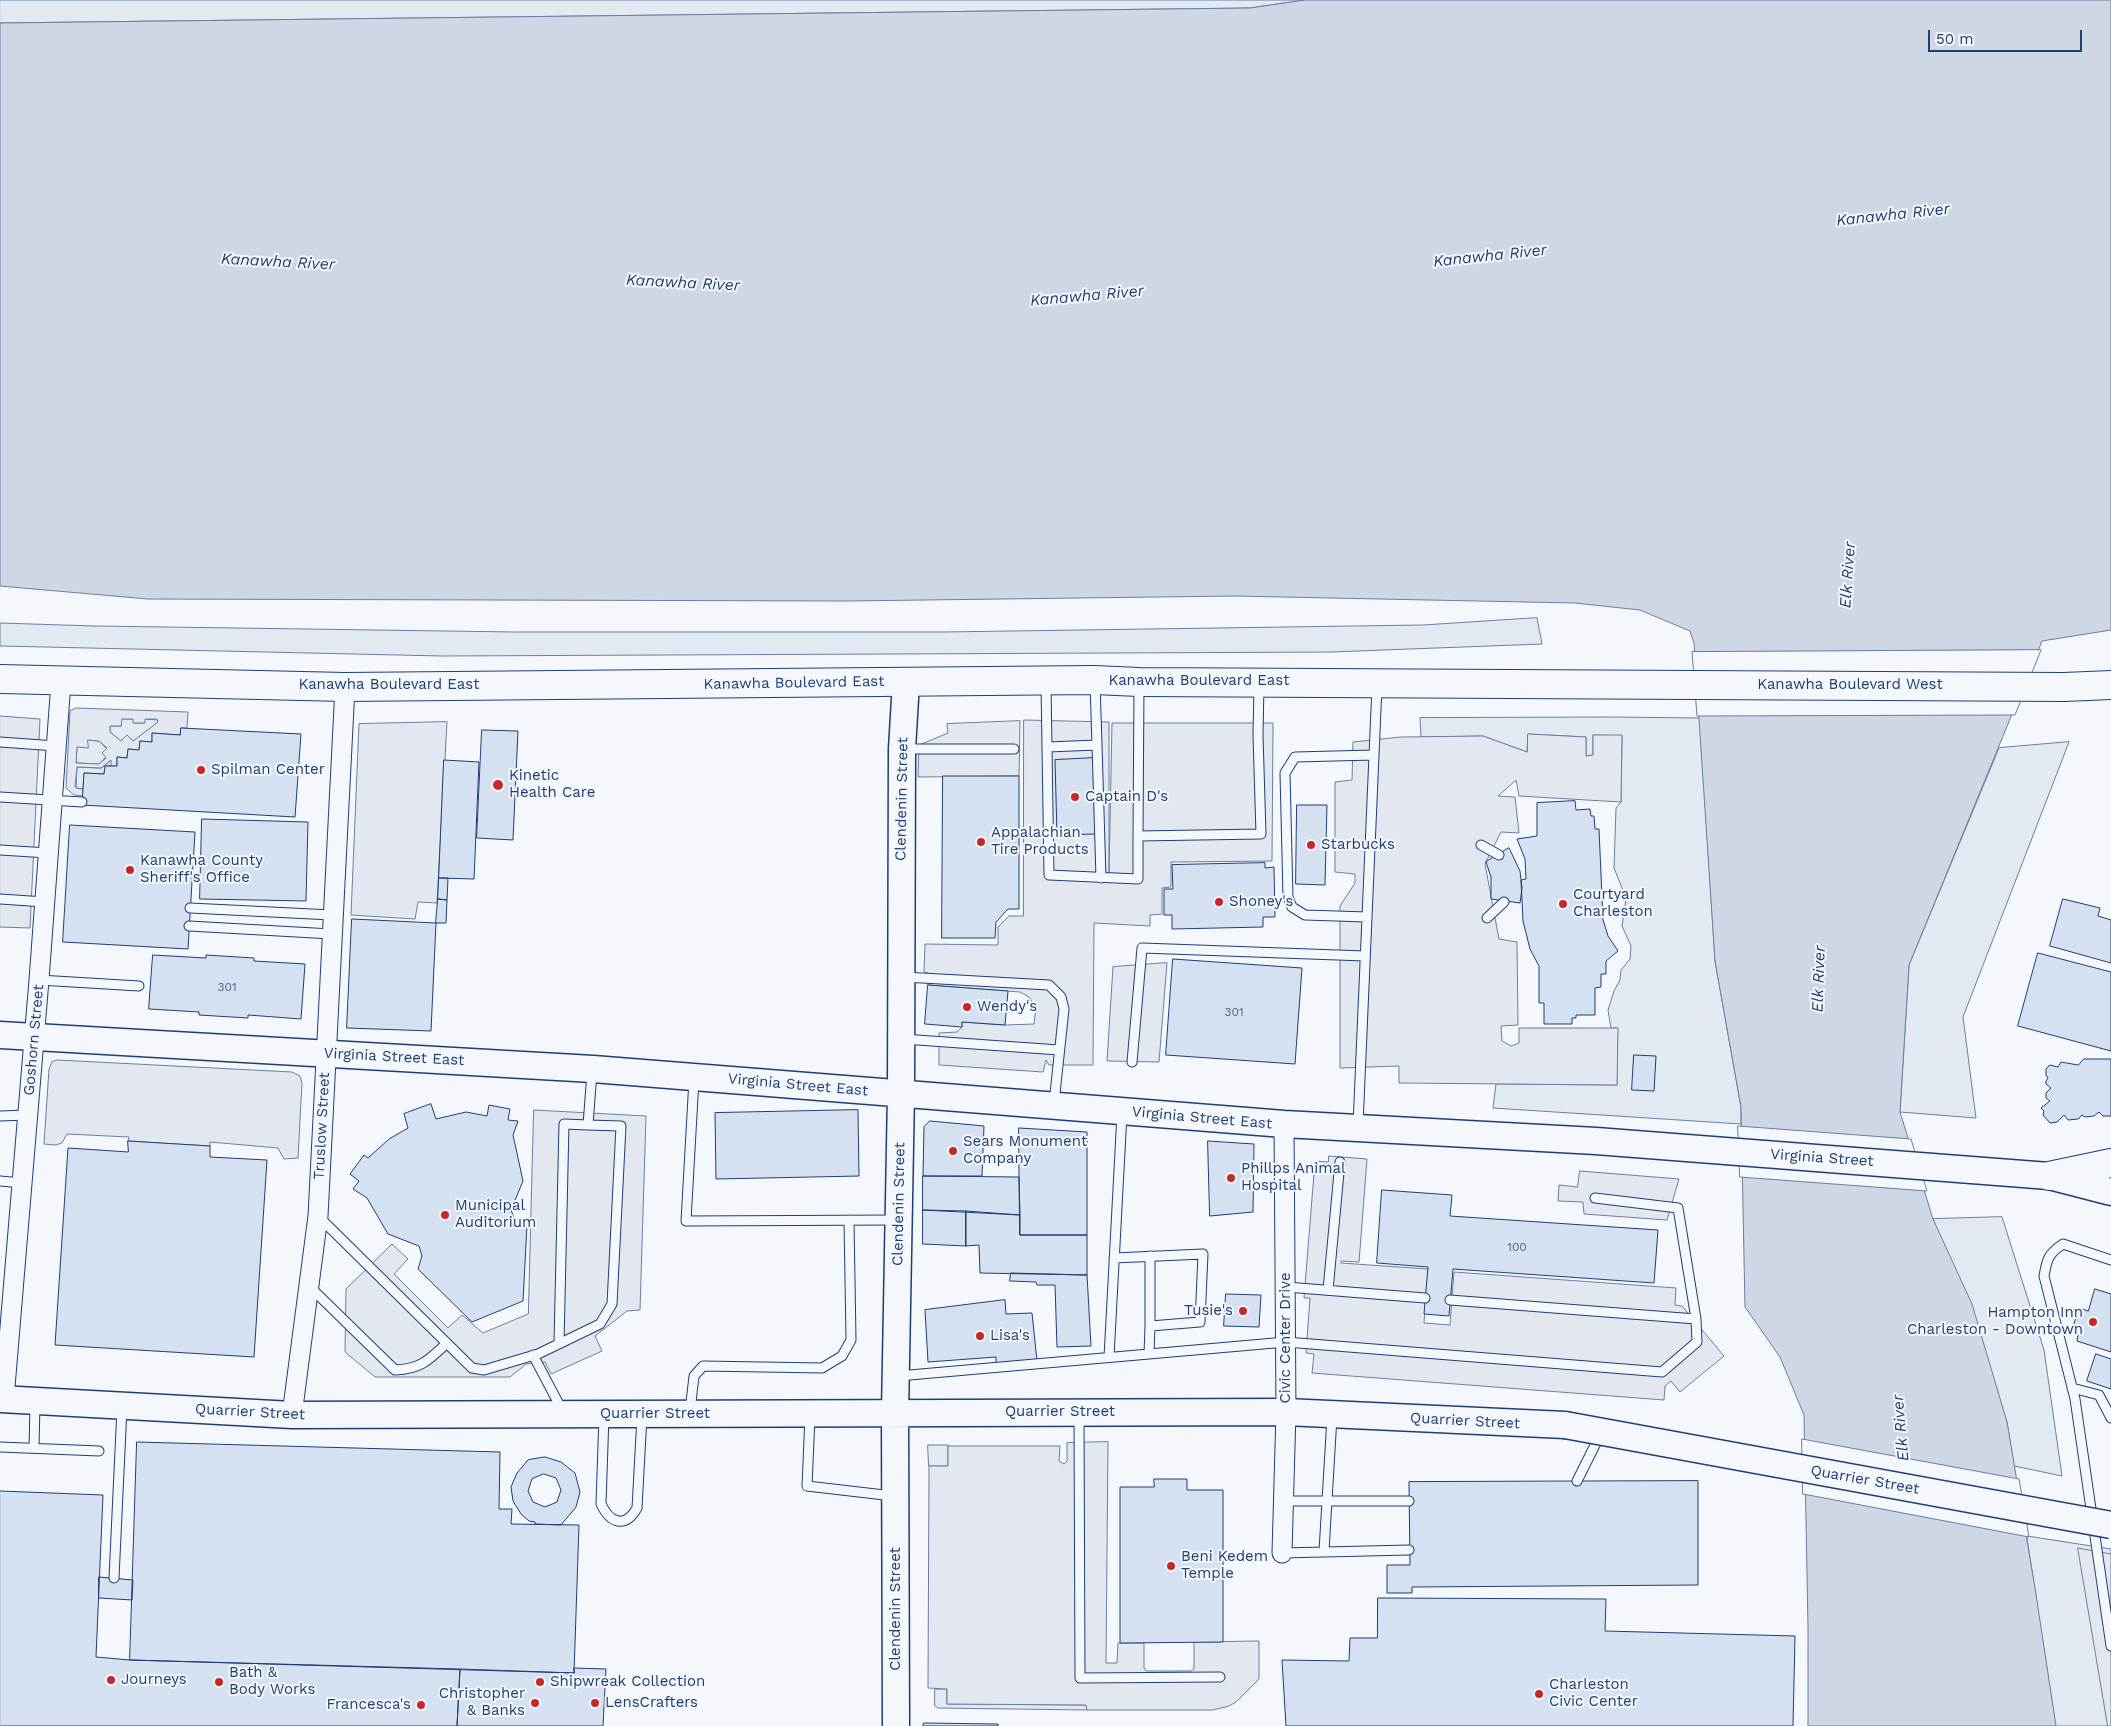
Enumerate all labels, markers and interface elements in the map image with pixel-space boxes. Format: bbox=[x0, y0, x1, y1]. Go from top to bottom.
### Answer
scale bar bbox=[1931, 20, 2085, 52]
text: 50 m bbox=[1936, 30, 1973, 48]
water label: Kanawha River bbox=[1835, 199, 1951, 231]
water label: Kanawha River bbox=[1432, 240, 1548, 272]
water label: Kanawha River bbox=[220, 249, 336, 275]
water label: Kanawha River bbox=[625, 270, 741, 296]
water label: Kanawha River bbox=[1029, 281, 1145, 311]
water label: Elk River bbox=[1836, 541, 1860, 609]
street label: Kanawha Boulevard East bbox=[703, 672, 885, 694]
street label: Kanawha Boulevard East bbox=[1109, 672, 1289, 690]
street label: Kanawha Boulevard East bbox=[299, 676, 479, 694]
street label: Kanawha Boulevard West bbox=[1757, 676, 1943, 694]
street label: Clendenin Street bbox=[892, 737, 912, 861]
place label: Spilman Center bbox=[211, 761, 325, 779]
marker: Spilman Center bbox=[195, 764, 207, 776]
place label: Kinetic Health Care bbox=[509, 767, 595, 802]
marker: Kinetic Health Care bbox=[491, 778, 505, 792]
place label: Captain D's bbox=[1085, 788, 1168, 806]
marker: Captain D's bbox=[1069, 791, 1081, 803]
place label: Appalachian Tire Products bbox=[991, 824, 1089, 859]
marker: Appalachian Tire Products bbox=[975, 836, 987, 848]
place label: Starbucks bbox=[1321, 836, 1395, 854]
marker: Starbucks bbox=[1305, 839, 1317, 851]
place label: Kanawha County Sheriff's Office bbox=[140, 852, 263, 887]
marker: Kanawha County Sheriff's Office bbox=[124, 864, 136, 876]
place label: Courtyard Charleston bbox=[1573, 886, 1653, 921]
place label: Shoney's bbox=[1229, 893, 1293, 911]
marker: Shoney's bbox=[1213, 896, 1225, 908]
marker: Courtyard Charleston bbox=[1557, 898, 1569, 910]
water label: Elk River bbox=[1808, 945, 1830, 1013]
house number: 301 bbox=[217, 980, 237, 994]
street label: Goshorn Street bbox=[20, 984, 48, 1096]
place label: Wendy's bbox=[977, 998, 1037, 1016]
marker: Wendy's bbox=[961, 1001, 973, 1013]
house number: 301 bbox=[1224, 1005, 1244, 1019]
street label: Virginia Street East bbox=[323, 1044, 465, 1070]
street label: Virginia Street East bbox=[727, 1070, 869, 1100]
street label: Truslow Street bbox=[310, 1072, 334, 1180]
street label: Virginia Street East bbox=[1131, 1103, 1273, 1133]
place label: Sears Monument Company bbox=[963, 1133, 1087, 1168]
street label: Clendenin Street bbox=[889, 1142, 909, 1266]
marker: Sears Monument Company bbox=[947, 1145, 959, 1157]
street label: Virginia Street bbox=[1770, 1145, 1874, 1171]
place label: Phillps Animal Hospital bbox=[1241, 1160, 1346, 1195]
marker: Phillps Animal Hospital bbox=[1225, 1172, 1237, 1184]
place label: Municipal Auditorium bbox=[455, 1197, 536, 1232]
marker: Municipal Auditorium bbox=[439, 1209, 451, 1221]
house number: 100 bbox=[1507, 1240, 1527, 1254]
street label: Civic Center Drive bbox=[1277, 1272, 1295, 1404]
place label: Tusie's bbox=[1184, 1302, 1233, 1320]
place label: Hampton Inn Charleston - Downtown bbox=[1907, 1304, 2083, 1339]
marker: Tusie's bbox=[1237, 1305, 1249, 1317]
marker: Hampton Inn Charleston - Downtown bbox=[2087, 1316, 2099, 1328]
place label: Lisa's bbox=[990, 1327, 1030, 1345]
marker: Lisa's bbox=[974, 1330, 986, 1342]
water label: Elk River bbox=[1889, 1394, 1913, 1462]
street label: Quarrier Street bbox=[194, 1400, 306, 1424]
street label: Quarrier Street bbox=[1005, 1403, 1115, 1421]
street label: Quarrier Street bbox=[600, 1405, 710, 1423]
street label: Quarrier Street bbox=[1409, 1409, 1521, 1433]
street label: Quarrier Street bbox=[1809, 1462, 1921, 1498]
street label: Clendenin Street bbox=[887, 1547, 905, 1671]
place label: Beni Kedem Temple bbox=[1181, 1548, 1268, 1583]
marker: Beni Kedem Temple bbox=[1165, 1560, 1177, 1572]
place label: Bath & Body Works bbox=[229, 1664, 315, 1699]
place label: Journeys bbox=[121, 1671, 187, 1689]
place label: Shipwreak Collection bbox=[550, 1673, 705, 1691]
marker: Journeys bbox=[105, 1674, 117, 1686]
marker: Bath & Body Works bbox=[213, 1676, 225, 1688]
marker: Shipwreak Collection bbox=[534, 1676, 546, 1688]
place label: Charleston Civic Center bbox=[1549, 1676, 1638, 1711]
place label: Christopher & Banks bbox=[439, 1685, 525, 1720]
marker: Charleston Civic Center bbox=[1533, 1688, 1545, 1700]
place label: LensCrafters bbox=[605, 1694, 698, 1712]
place label: Francesca's bbox=[326, 1696, 411, 1714]
marker: Christopher & Banks bbox=[529, 1697, 541, 1709]
marker: LensCrafters bbox=[589, 1697, 601, 1709]
marker: Francesca's bbox=[415, 1699, 427, 1711]

